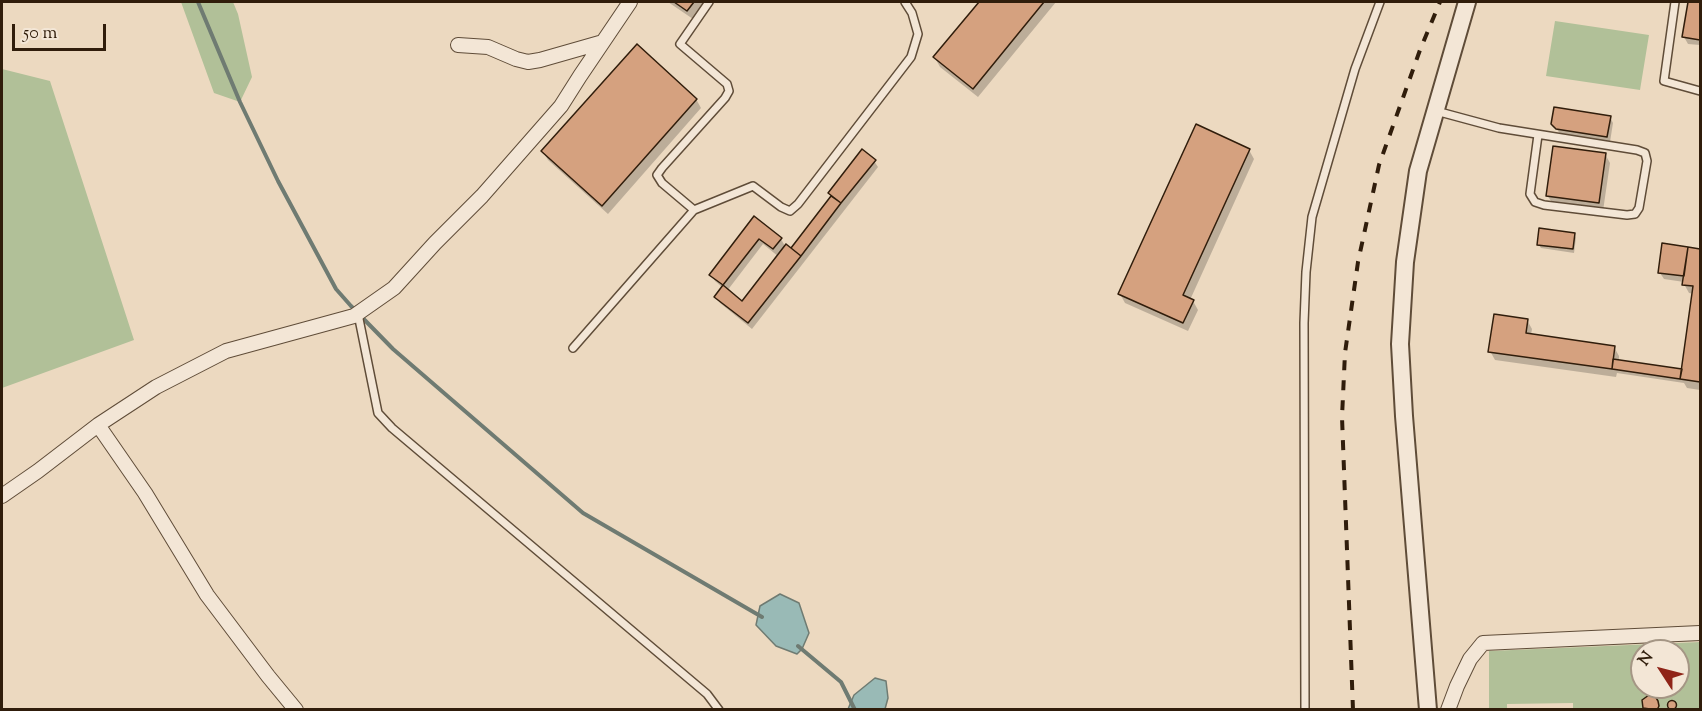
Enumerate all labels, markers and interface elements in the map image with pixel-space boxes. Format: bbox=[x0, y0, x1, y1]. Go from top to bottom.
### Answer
scale bar bbox=[15, 12, 110, 50]
text: 50 m bbox=[23, 21, 57, 47]
north arrow bbox=[1630, 639, 1690, 699]
text: N bbox=[1634, 647, 1660, 671]

